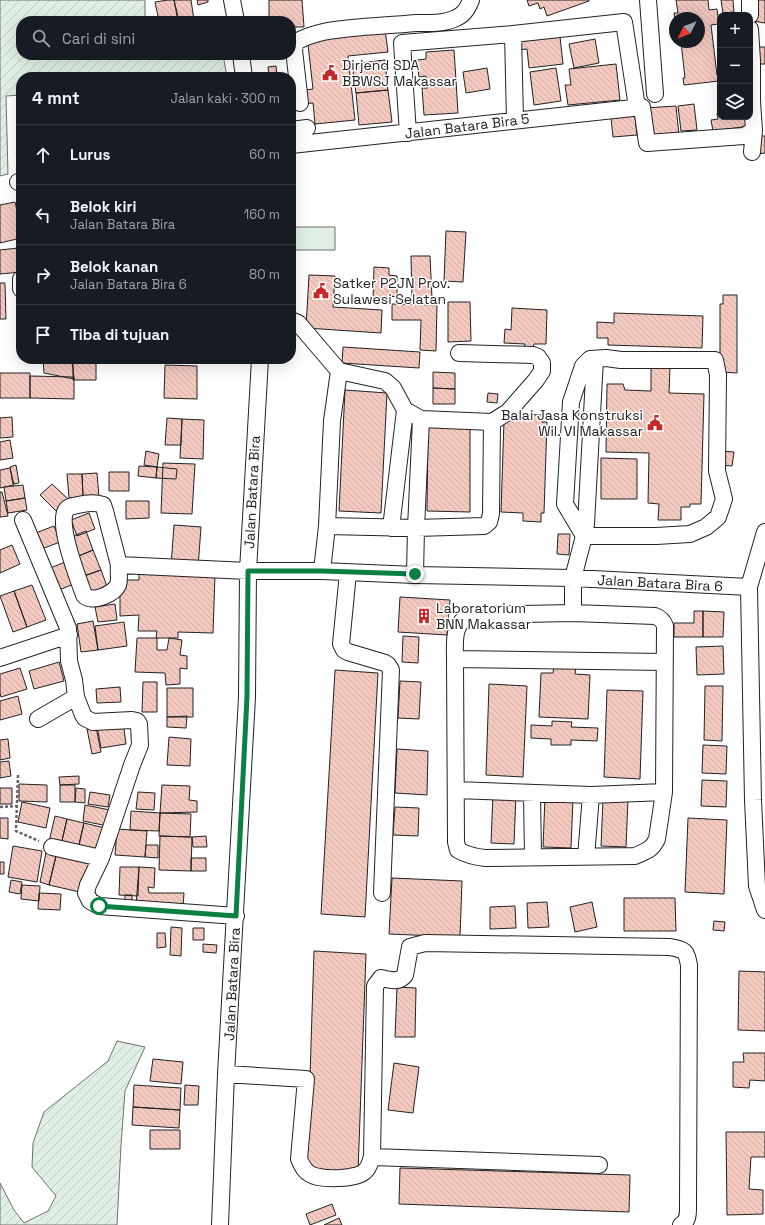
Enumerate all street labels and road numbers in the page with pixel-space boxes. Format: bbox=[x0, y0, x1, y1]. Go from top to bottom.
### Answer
street label: Jalan Batara Bira 5 bbox=[404, 109, 530, 143]
street label: Jalan Batara Bira bbox=[240, 435, 264, 549]
street label: Jalan Batara Bira 6 bbox=[597, 571, 723, 595]
street label: Jalan Batara Bira bbox=[220, 927, 244, 1041]

